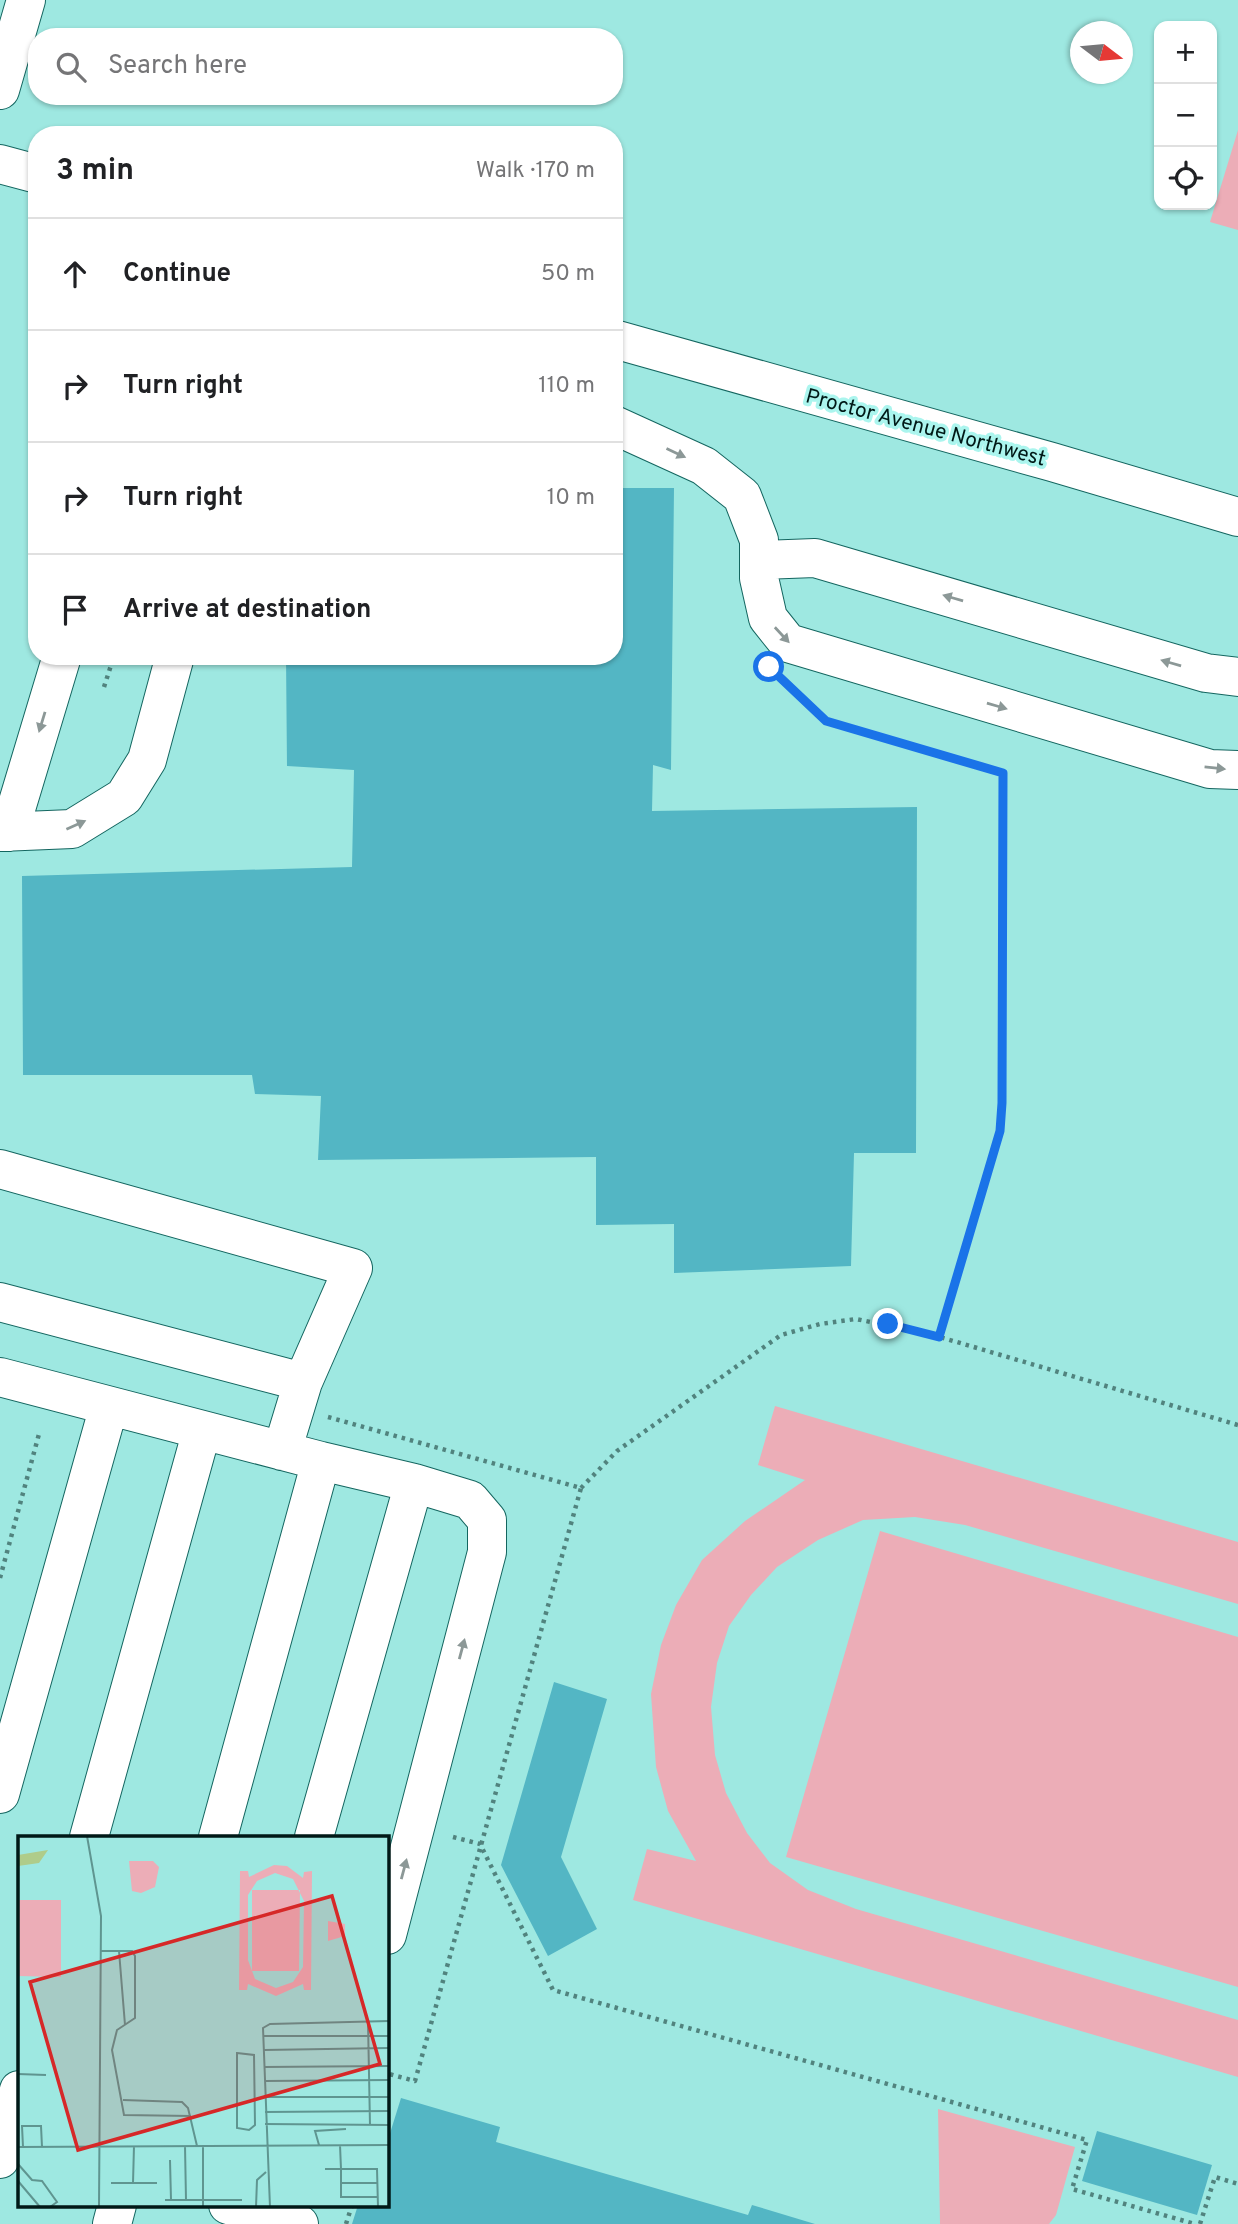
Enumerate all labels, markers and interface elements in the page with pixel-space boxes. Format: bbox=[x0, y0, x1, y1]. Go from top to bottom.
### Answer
north arrow bbox=[1070, 21, 1133, 84]
map controls bbox=[1154, 21, 1217, 210]
button: + bbox=[1154, 21, 1217, 84]
search box bbox=[28, 28, 623, 105]
icon: search bbox=[52, 48, 90, 86]
text: Search here bbox=[108, 50, 247, 83]
button: − bbox=[1154, 84, 1217, 147]
button: locate bbox=[1154, 147, 1217, 210]
text: 3 min bbox=[56, 153, 134, 190]
text: Walk · 170 m bbox=[476, 157, 595, 186]
icon: ahead bbox=[56, 255, 94, 293]
text: Continue bbox=[123, 258, 231, 291]
text: 50 m bbox=[541, 260, 595, 289]
icon: right bbox=[56, 367, 94, 405]
text: Turn right bbox=[123, 370, 243, 403]
text: 110 m bbox=[538, 372, 595, 401]
street label: Proctor Avenue Northwest bbox=[803, 383, 1049, 474]
one-way arrow bbox=[666, 448, 687, 459]
icon: right bbox=[56, 479, 94, 517]
text: Turn right bbox=[123, 482, 243, 515]
text: 10 m bbox=[547, 484, 595, 513]
icon: arrive bbox=[56, 591, 94, 629]
one-way arrow bbox=[942, 593, 963, 603]
text: Arrive at destination bbox=[123, 594, 371, 627]
one-way arrow bbox=[774, 626, 790, 643]
route start bbox=[753, 651, 784, 682]
one-way arrow bbox=[1161, 657, 1182, 667]
one-way arrow bbox=[986, 701, 1007, 711]
one-way arrow bbox=[37, 711, 47, 732]
one-way arrow bbox=[1204, 763, 1226, 774]
one-way arrow bbox=[66, 819, 87, 830]
route end bbox=[872, 1308, 903, 1339]
one-way arrow bbox=[457, 1637, 468, 1659]
inset map bbox=[18, 1836, 388, 2206]
one-way arrow bbox=[399, 1858, 410, 1880]

